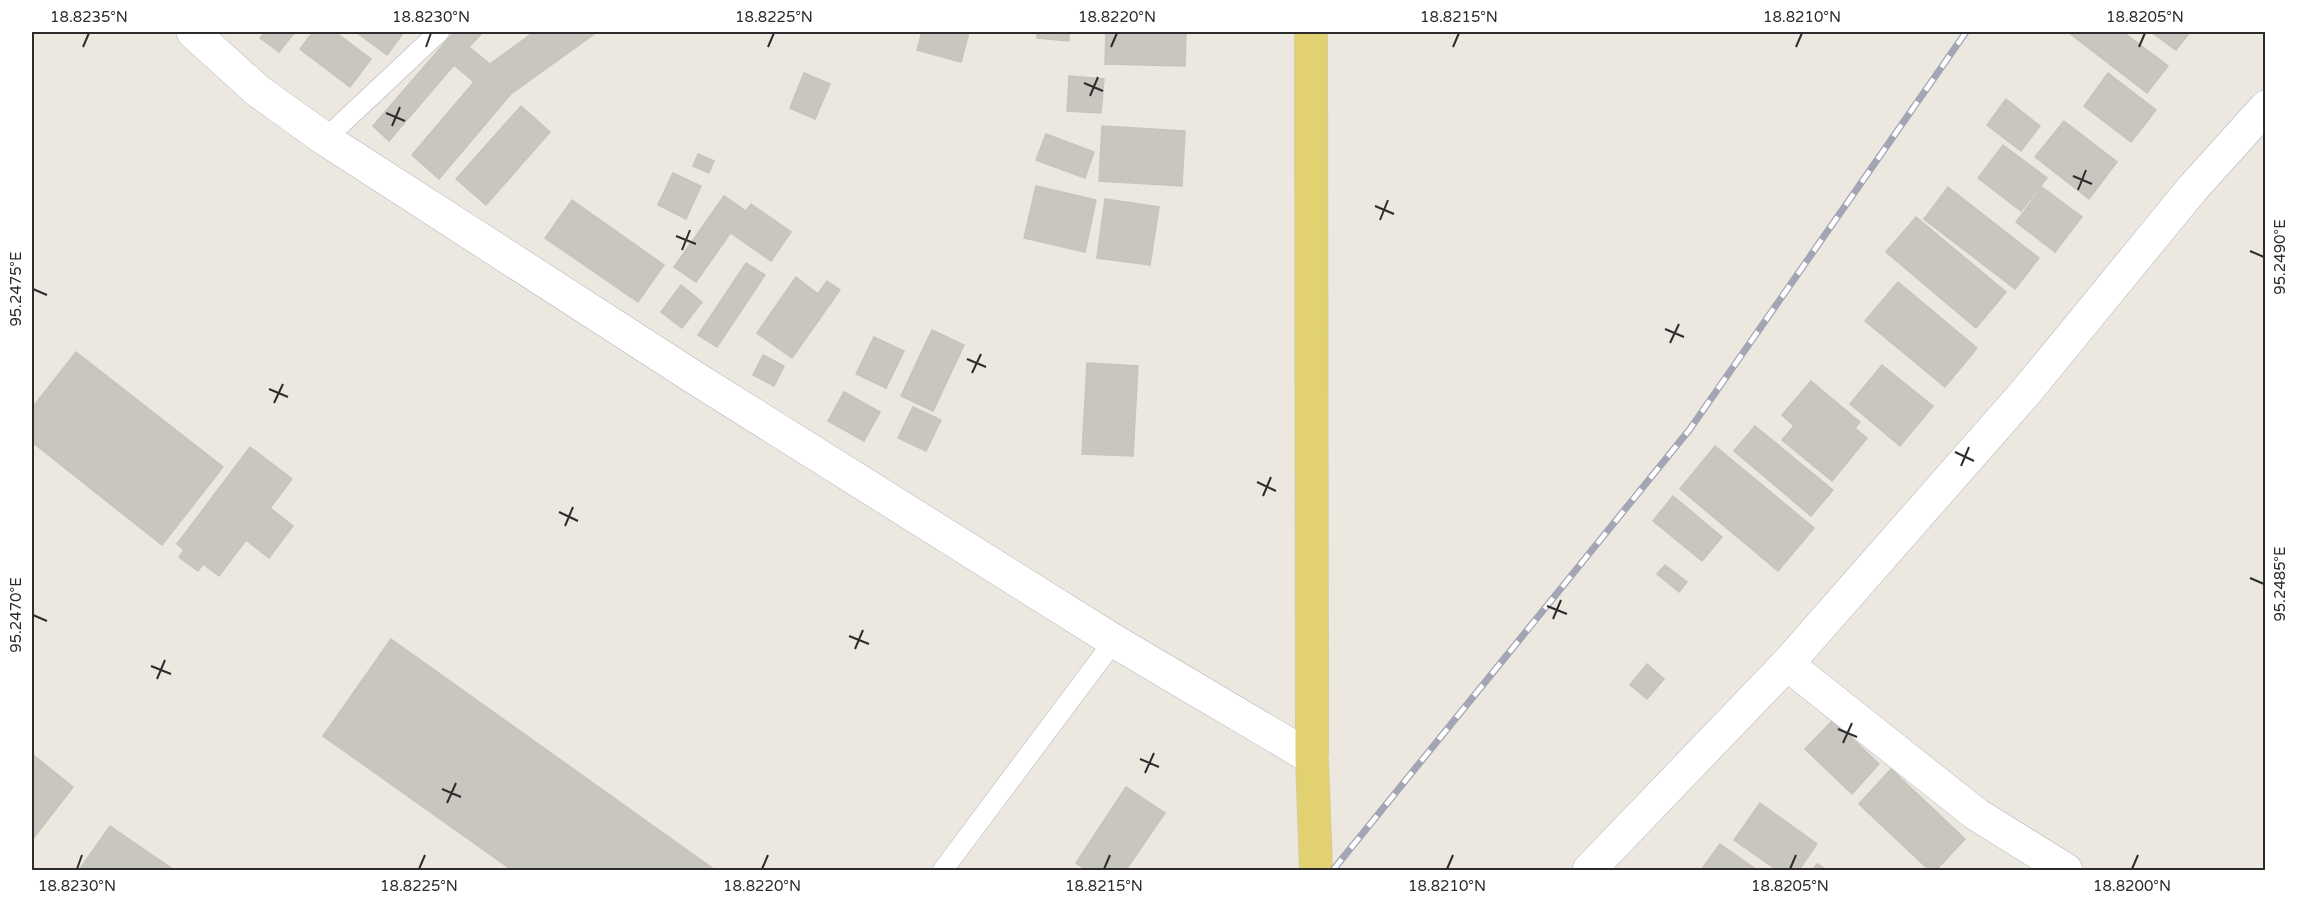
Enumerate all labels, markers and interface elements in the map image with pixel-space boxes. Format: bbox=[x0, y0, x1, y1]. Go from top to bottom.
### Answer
text: 18.8235°N bbox=[50, 8, 128, 26]
text: 18.8230°N bbox=[392, 8, 470, 26]
text: 18.8225°N bbox=[735, 8, 813, 26]
text: 18.8220°N bbox=[1078, 8, 1156, 26]
text: 18.8215°N bbox=[1420, 8, 1498, 26]
text: 18.8210°N bbox=[1763, 8, 1841, 26]
text: 18.8205°N bbox=[2106, 8, 2184, 26]
text: 95.2490°E bbox=[2271, 219, 2289, 295]
text: 95.2475°E bbox=[7, 251, 25, 327]
text: 95.2485°E bbox=[2271, 546, 2289, 622]
text: 95.2470°E bbox=[7, 577, 25, 653]
text: 18.8230°N bbox=[38, 877, 116, 895]
text: 18.8225°N bbox=[380, 877, 458, 895]
text: 18.8220°N bbox=[723, 877, 801, 895]
text: 18.8215°N bbox=[1065, 877, 1143, 895]
text: 18.8210°N bbox=[1408, 877, 1486, 895]
text: 18.8205°N bbox=[1751, 877, 1829, 895]
text: 18.8200°N bbox=[2093, 877, 2171, 895]

